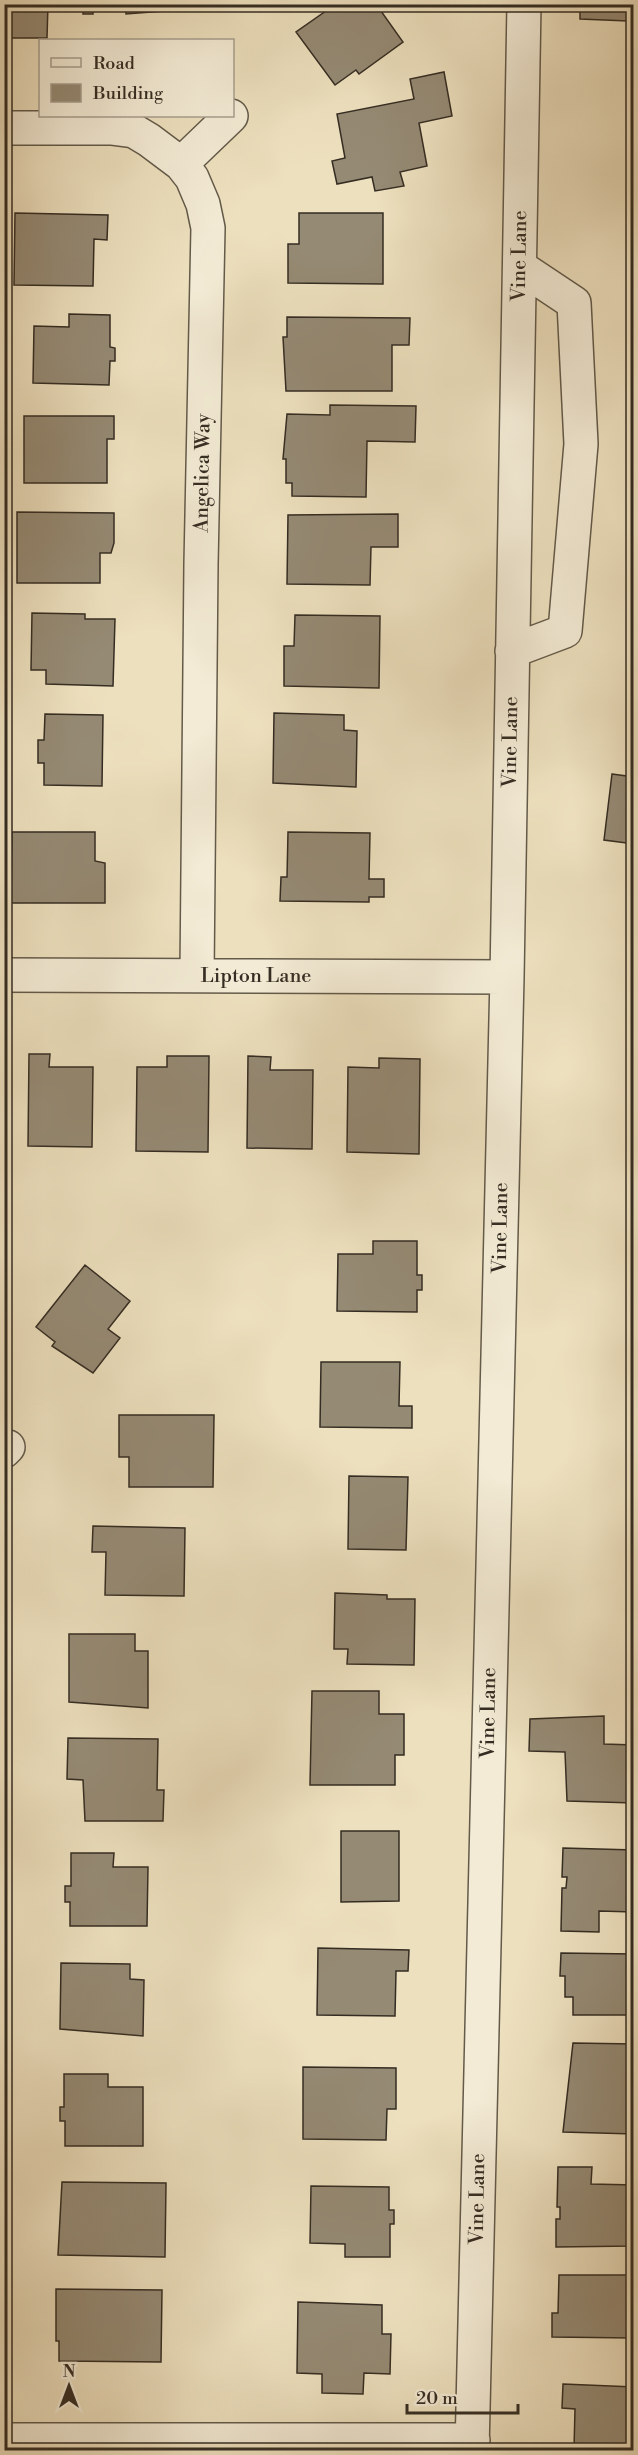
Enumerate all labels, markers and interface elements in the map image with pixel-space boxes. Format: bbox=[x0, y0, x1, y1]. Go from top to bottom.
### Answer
legend bbox=[39, 39, 234, 117]
text: Road bbox=[93, 52, 136, 75]
text: Building bbox=[92, 82, 164, 105]
street label: Vine Lane bbox=[507, 210, 533, 303]
street label: Angelica Way bbox=[189, 413, 217, 534]
street label: Vine Lane bbox=[498, 696, 524, 789]
street label: Lipton Lane bbox=[201, 964, 311, 989]
street label: Vine Lane bbox=[488, 1182, 514, 1275]
street label: Vine Lane bbox=[476, 1667, 502, 1760]
street label: Vine Lane bbox=[465, 2153, 491, 2246]
north arrow bbox=[39, 2356, 99, 2416]
text: N bbox=[63, 2362, 76, 2382]
scale bar bbox=[407, 2377, 518, 2415]
text: 20 m bbox=[416, 2387, 458, 2410]

